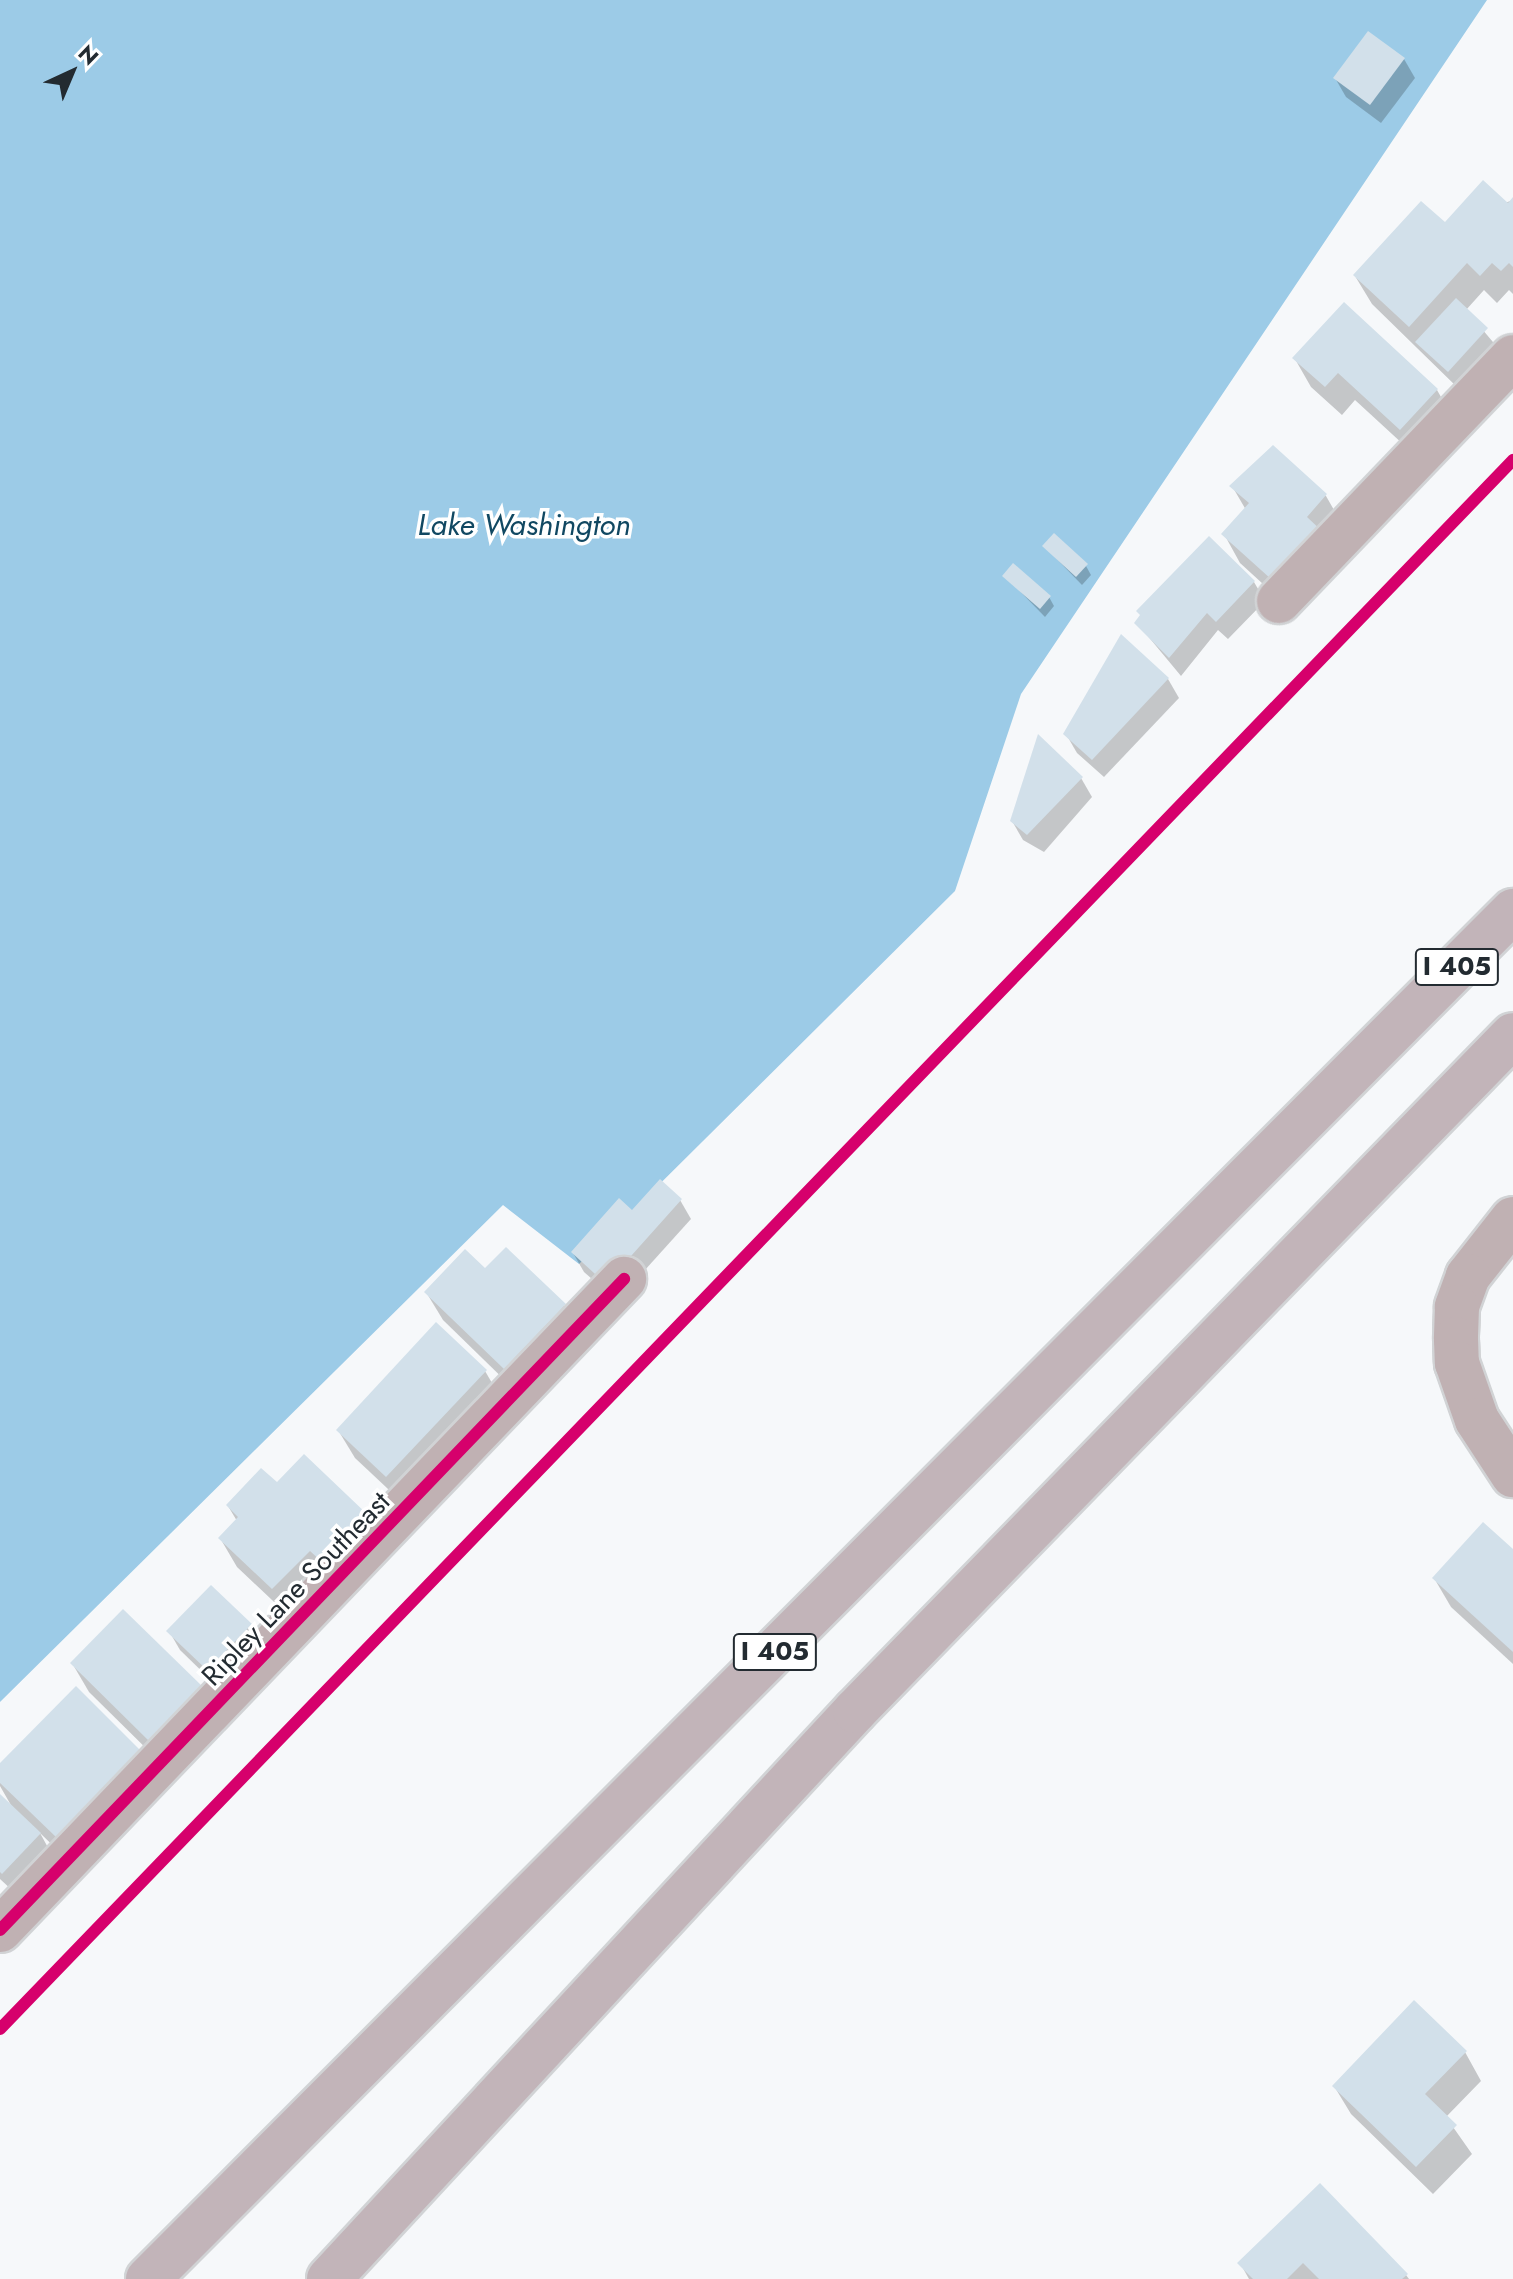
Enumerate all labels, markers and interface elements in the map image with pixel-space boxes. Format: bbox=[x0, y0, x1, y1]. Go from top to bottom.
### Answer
north arrow bbox=[32, 32, 112, 112]
text: N bbox=[71, 37, 106, 72]
water label: Lake Washington bbox=[417, 507, 631, 543]
road number: I 405 bbox=[1413, 945, 1501, 989]
street label: Ripley Lane Southeast bbox=[195, 1485, 397, 1693]
road number: I 405 bbox=[731, 1630, 819, 1674]

